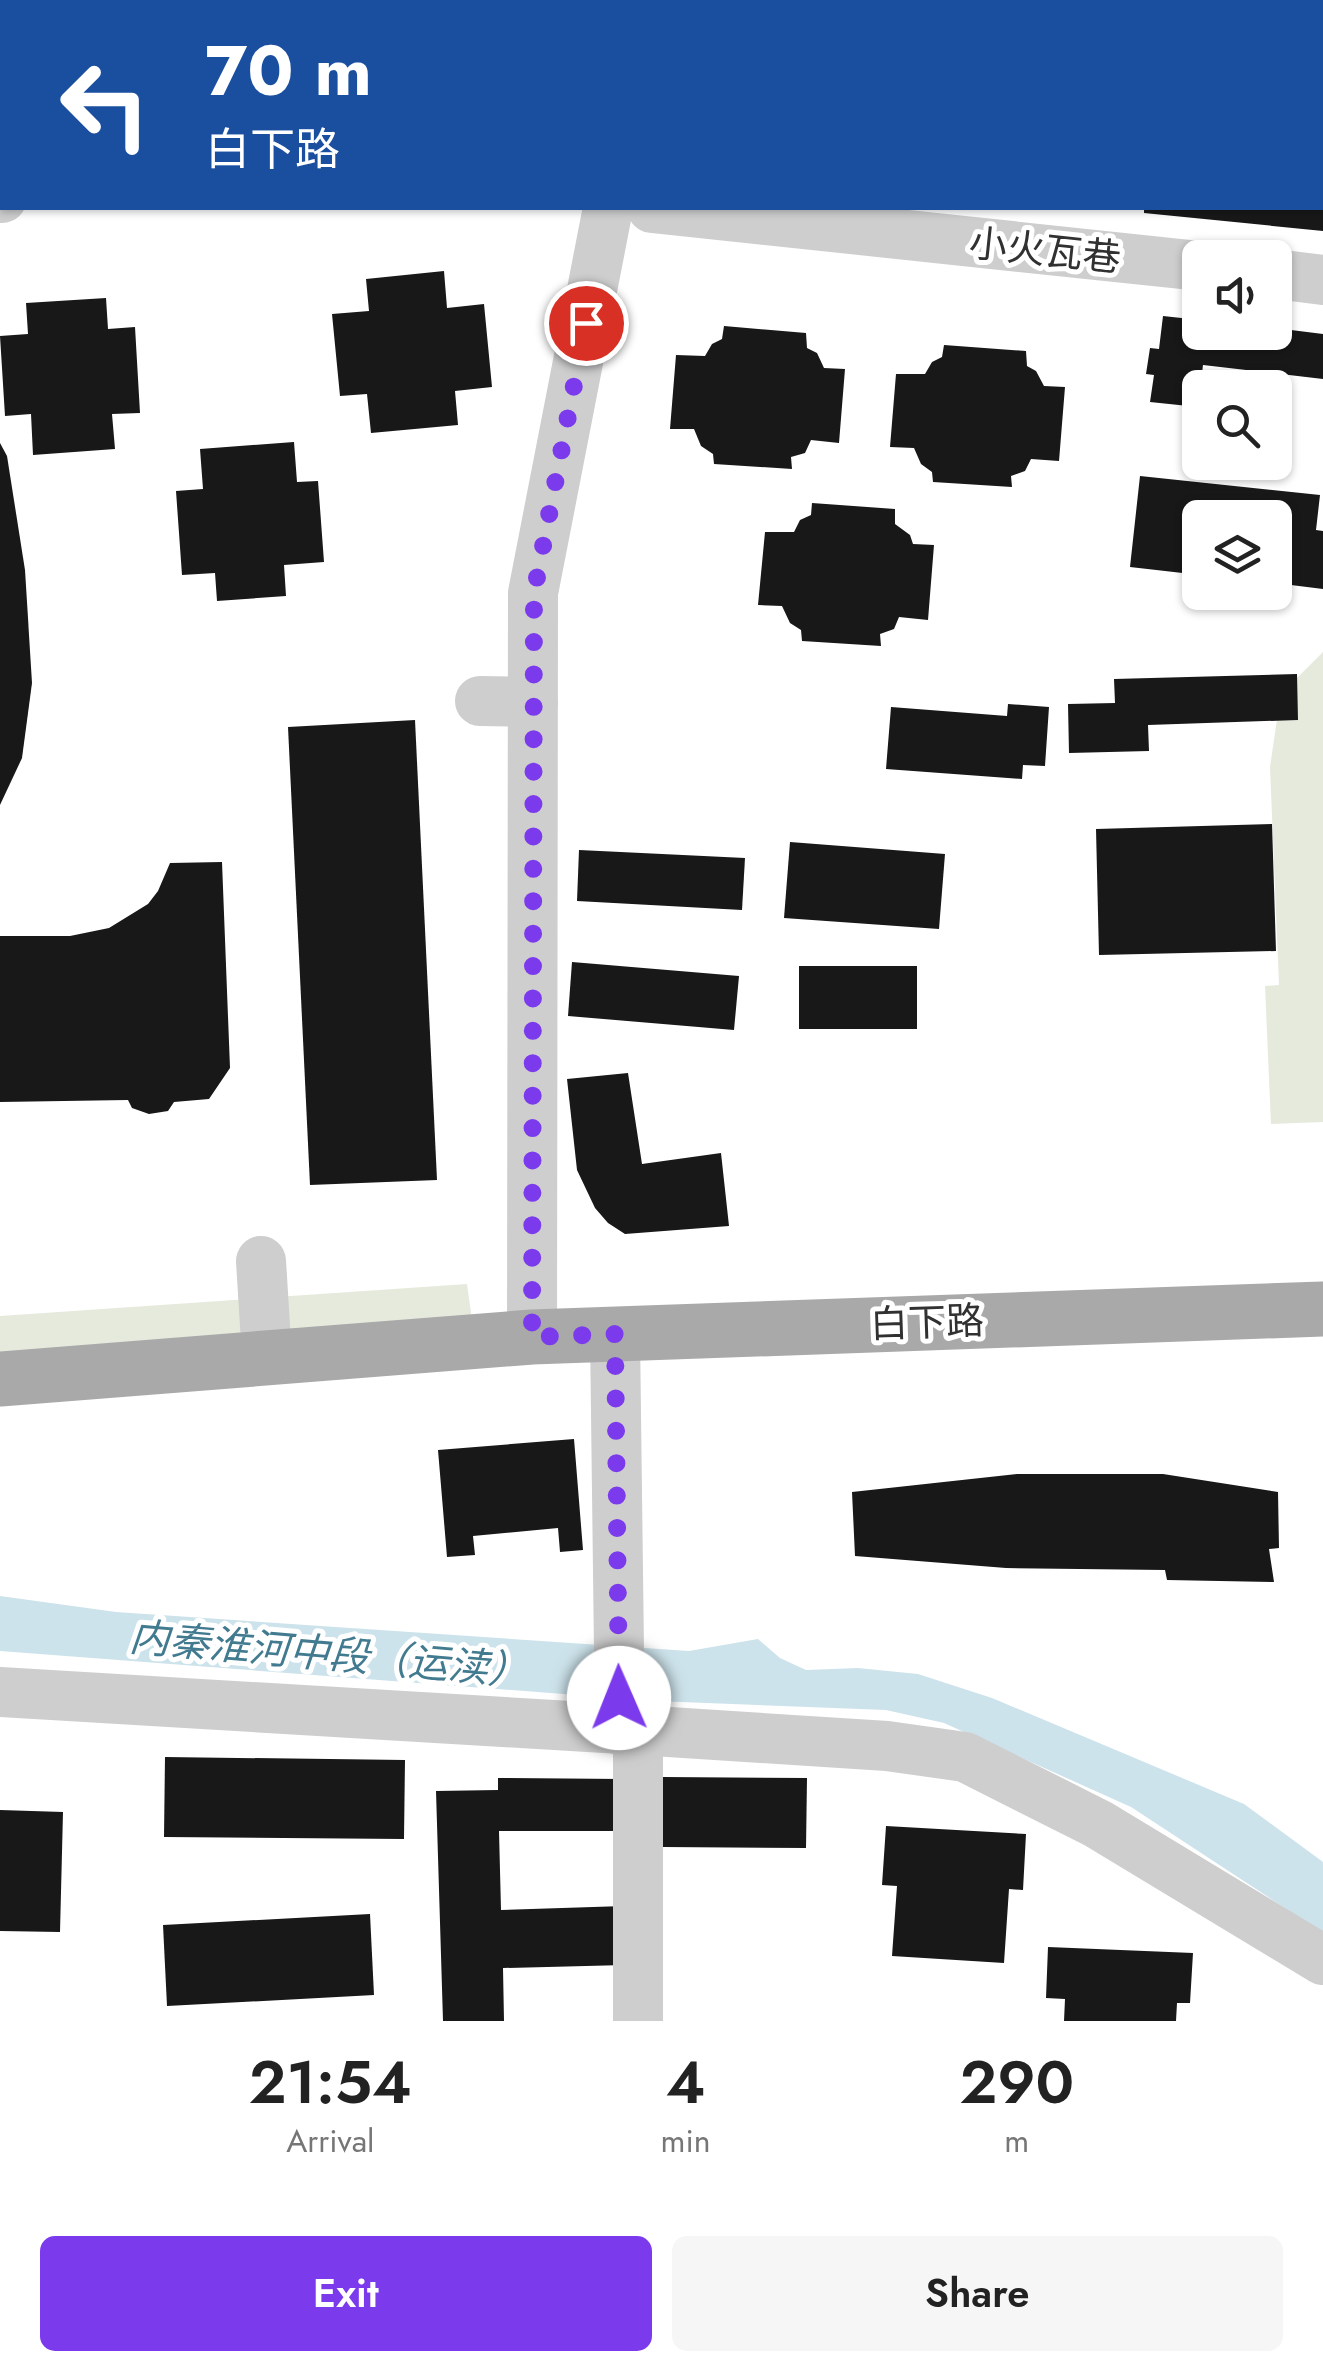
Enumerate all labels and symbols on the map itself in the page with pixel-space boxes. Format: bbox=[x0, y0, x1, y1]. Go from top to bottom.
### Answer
street label: 小火瓦巷 bbox=[967, 215, 1123, 285]
pin bbox=[544, 281, 629, 366]
street label: 白下路 bbox=[869, 1293, 985, 1351]
water label: 内秦淮河中段（运渎） bbox=[127, 1608, 531, 1700]
position arrow bbox=[567, 1646, 671, 1750]

